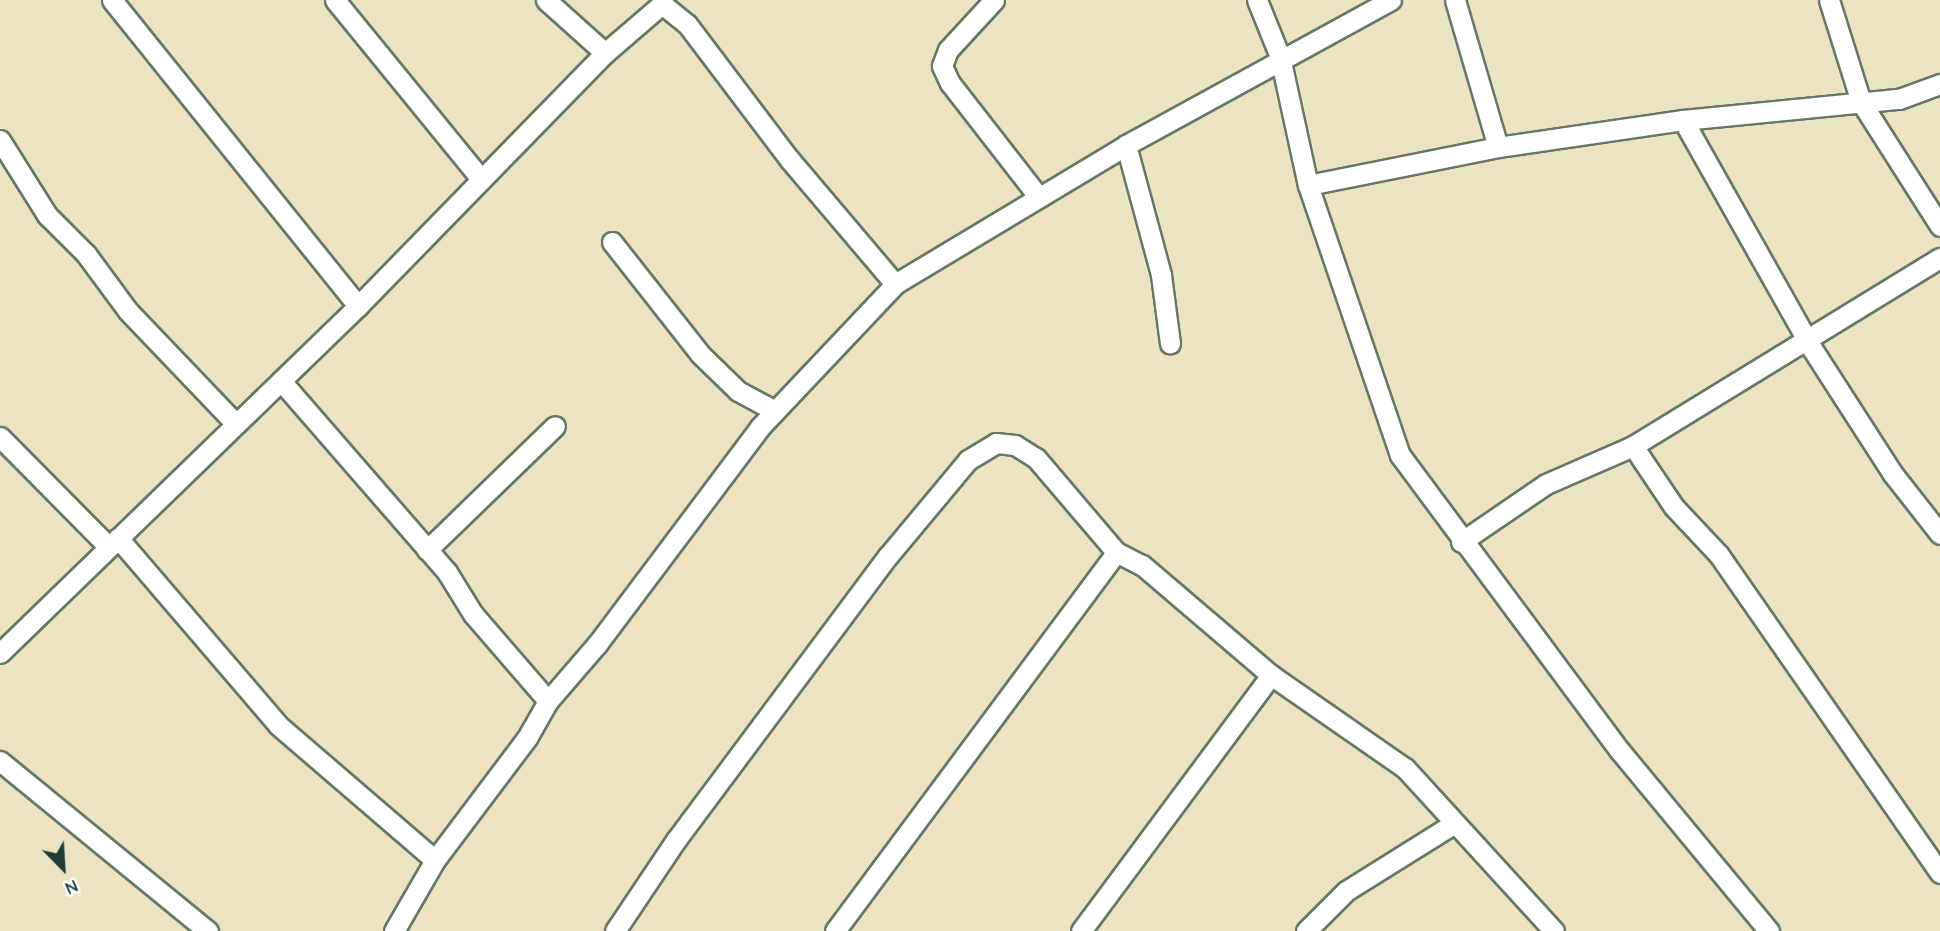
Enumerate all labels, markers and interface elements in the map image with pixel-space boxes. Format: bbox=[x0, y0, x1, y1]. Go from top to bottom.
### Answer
north arrow bbox=[28, 833, 98, 903]
text: N bbox=[61, 875, 82, 900]

